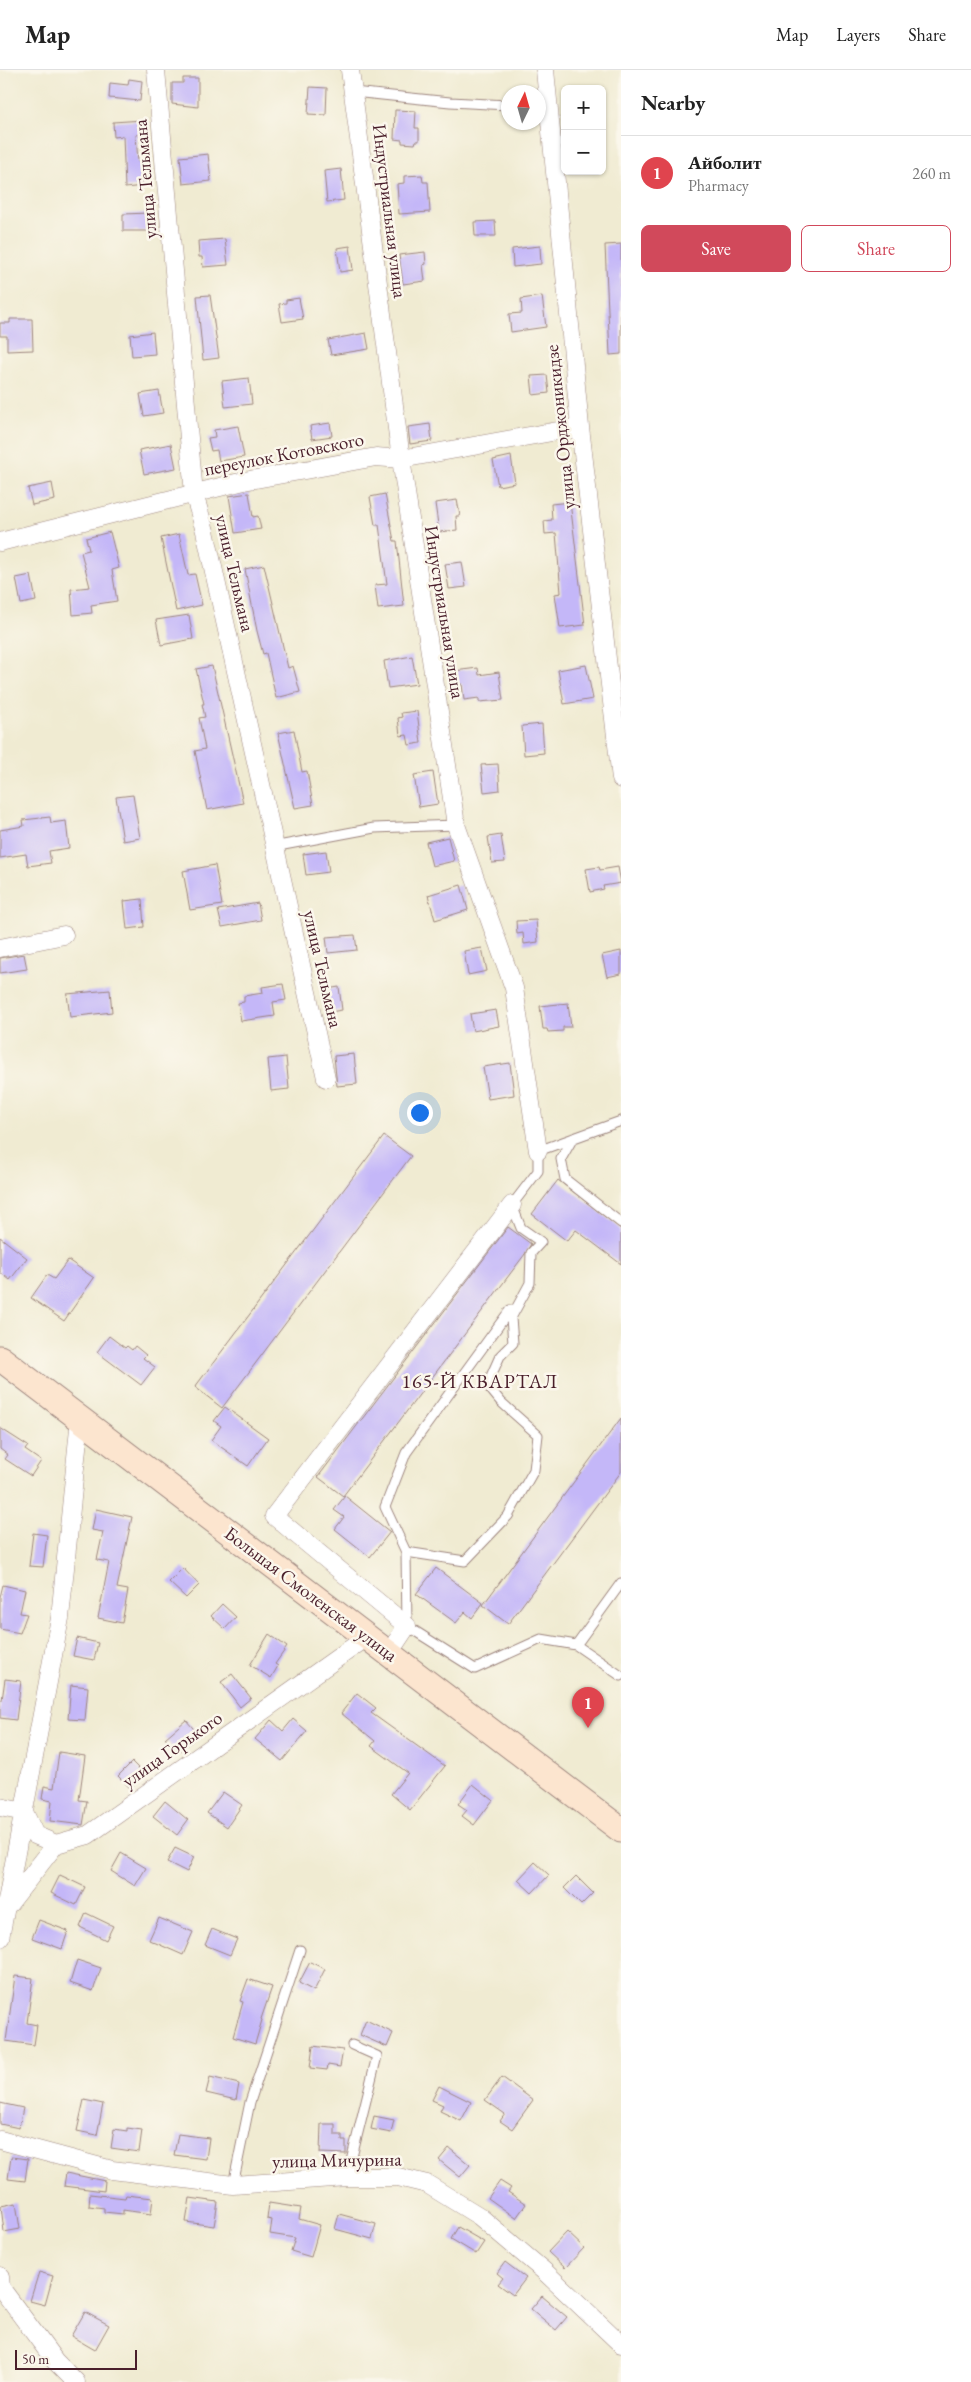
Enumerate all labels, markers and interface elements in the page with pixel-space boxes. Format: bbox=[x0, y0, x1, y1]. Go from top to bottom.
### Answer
text: Map bbox=[25, 19, 70, 50]
text: Map bbox=[776, 23, 808, 46]
text: Layers bbox=[836, 23, 880, 46]
text: Share bbox=[908, 23, 946, 46]
north arrow bbox=[501, 85, 546, 130]
map controls bbox=[561, 85, 606, 175]
button: + bbox=[561, 85, 606, 130]
text: Nearby bbox=[641, 89, 705, 116]
street label: улица Тельмана bbox=[127, 118, 163, 240]
street label: Индустриальная улица bbox=[367, 122, 413, 300]
button: − bbox=[561, 130, 606, 175]
text: Айболит bbox=[688, 150, 762, 175]
text: 1 bbox=[653, 163, 661, 184]
text: 260 m bbox=[912, 163, 951, 184]
text: Pharmacy bbox=[688, 175, 749, 196]
button: Save bbox=[641, 225, 791, 272]
button: Share bbox=[801, 225, 951, 272]
street label: улица Орджоникидзе bbox=[539, 343, 581, 511]
street label: переулок Котовского bbox=[202, 426, 366, 482]
street label: улица Тельмана bbox=[209, 512, 261, 635]
street label: Индустриальная улица bbox=[419, 523, 471, 701]
street label: улица Тельмана bbox=[297, 908, 349, 1031]
your location bbox=[407, 1100, 433, 1126]
district label: 165-Й КВАРТАЛ bbox=[402, 1368, 558, 1394]
street label: Большая Смоленская улица bbox=[219, 1521, 403, 1668]
pin: 1 bbox=[572, 1687, 604, 1728]
street label: улица Горького bbox=[117, 1705, 227, 1793]
street label: улица Мичурина bbox=[272, 2146, 402, 2174]
scale bar bbox=[15, 2347, 138, 2370]
text: 50 m bbox=[22, 2350, 49, 2368]

